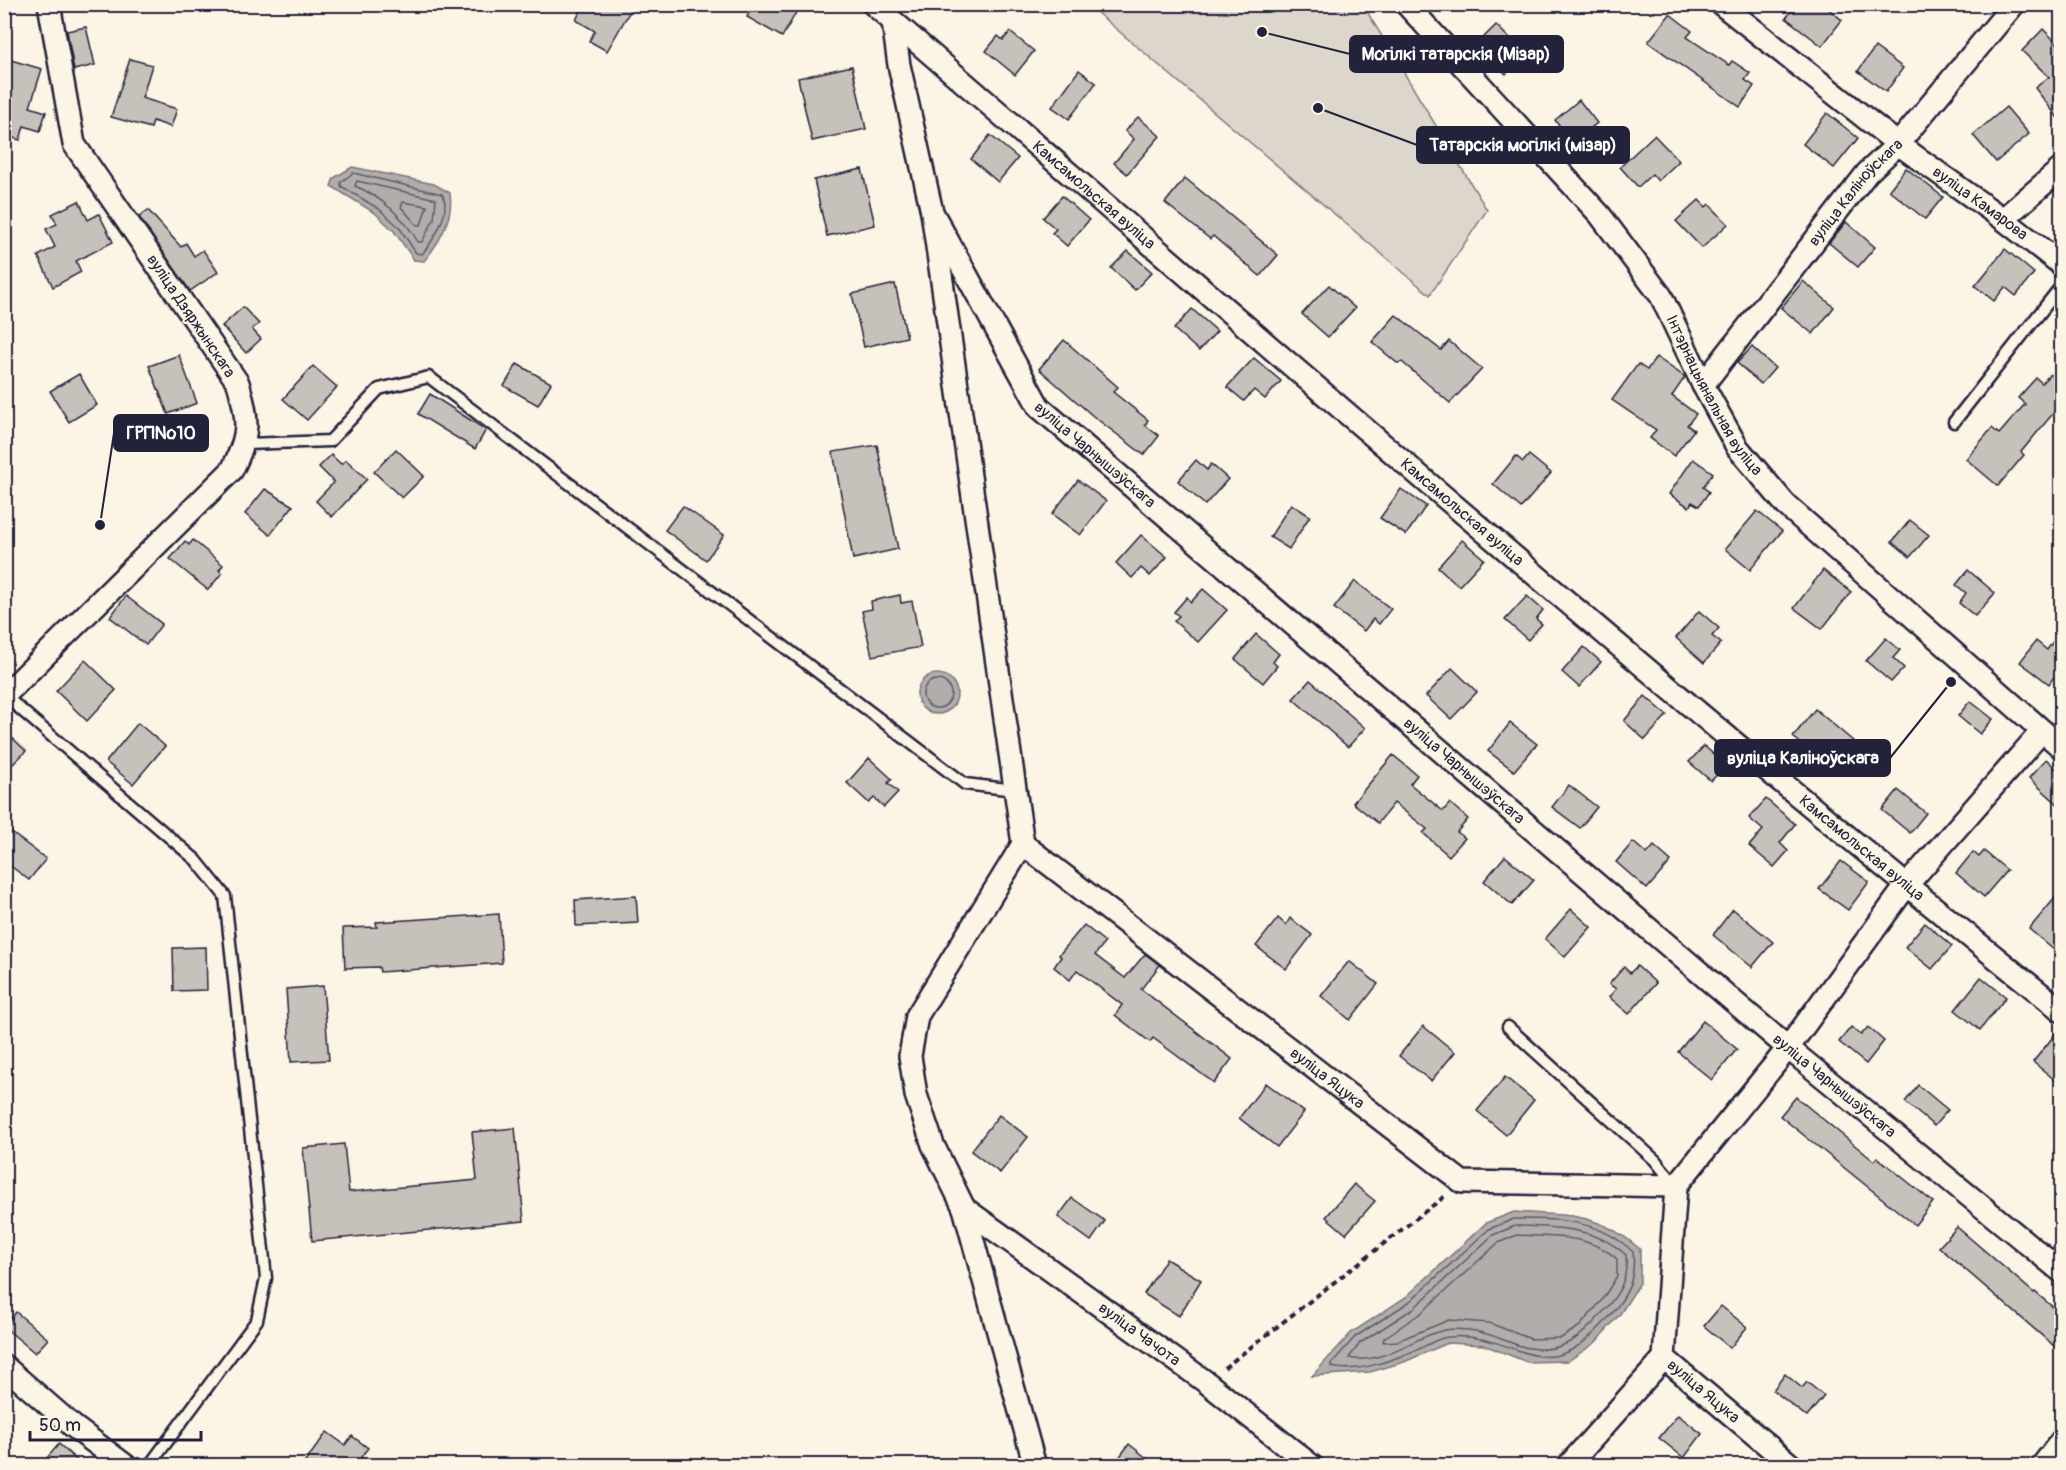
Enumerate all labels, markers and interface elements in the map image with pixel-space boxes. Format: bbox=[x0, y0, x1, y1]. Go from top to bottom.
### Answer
callout: Могілкі татарскія (Мізар) bbox=[1350, 36, 1563, 72]
text: Могілкі татарскія (Мізар) bbox=[1362, 43, 1550, 66]
callout: Татарскія могілкі (мізар) bbox=[1417, 127, 1629, 163]
text: Татарскія могілкі (мізар) bbox=[1428, 134, 1617, 157]
street label: вуліца Каліноўскага bbox=[1804, 135, 1907, 250]
street label: Камсамольская вуліца bbox=[1028, 136, 1159, 254]
street label: вуліца Камарова bbox=[1929, 162, 2032, 245]
street label: вуліца Дзяржынскага bbox=[142, 250, 240, 382]
street label: Інтэрнацыянальная вуліца bbox=[1662, 312, 1767, 480]
street label: вуліца Чарнышэўскага bbox=[1030, 397, 1160, 512]
callout: ГРП№10 bbox=[114, 415, 208, 451]
text: ГРП№10 bbox=[126, 422, 196, 445]
street label: Камсамольская вуліца bbox=[1396, 454, 1528, 571]
street label: вуліца Чарнышэўскага bbox=[1399, 713, 1529, 828]
callout: вуліца Каліноўскага bbox=[1715, 740, 1890, 776]
text: вуліца Каліноўскага bbox=[1727, 747, 1880, 770]
street label: Камсамольская вуліца bbox=[1795, 791, 1928, 905]
street label: вуліца Чарнышэўскага bbox=[1769, 1029, 1900, 1142]
street label: вуліца Яцука bbox=[1286, 1043, 1369, 1113]
street label: вуліца Чачота bbox=[1094, 1298, 1184, 1370]
street label: вуліца Яцука bbox=[1663, 1355, 1744, 1428]
scale bar bbox=[30, 1404, 201, 1442]
text: 50 m bbox=[39, 1414, 81, 1437]

